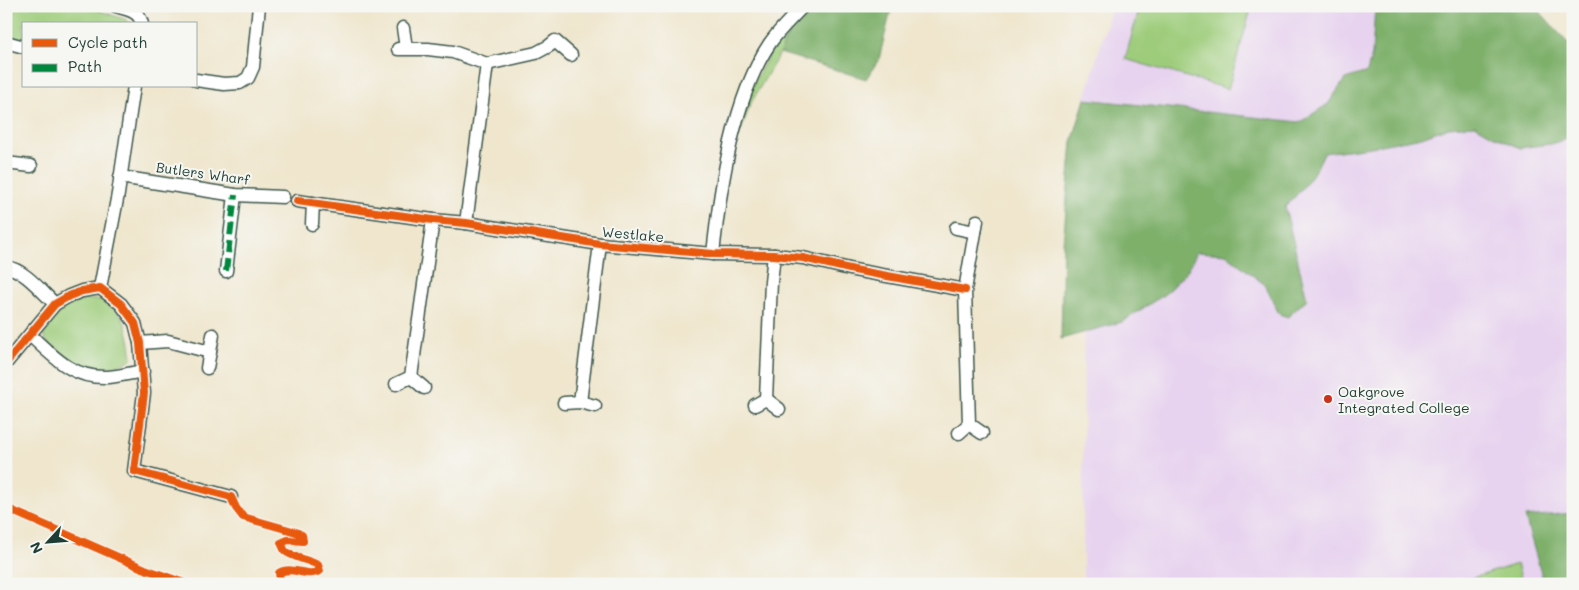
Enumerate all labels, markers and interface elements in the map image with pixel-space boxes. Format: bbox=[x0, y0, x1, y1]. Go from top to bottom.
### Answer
legend bbox=[22, 22, 198, 88]
text: Cycle path bbox=[68, 32, 147, 52]
text: Path bbox=[68, 56, 102, 76]
street label: Butlers Wharf bbox=[155, 157, 252, 189]
street label: Westlake bbox=[601, 222, 665, 246]
place label: Oakgrove Integrated College bbox=[1338, 382, 1470, 417]
marker: Oakgrove Integrated College bbox=[1322, 393, 1334, 405]
north arrow bbox=[22, 518, 72, 568]
text: N bbox=[25, 539, 47, 557]

